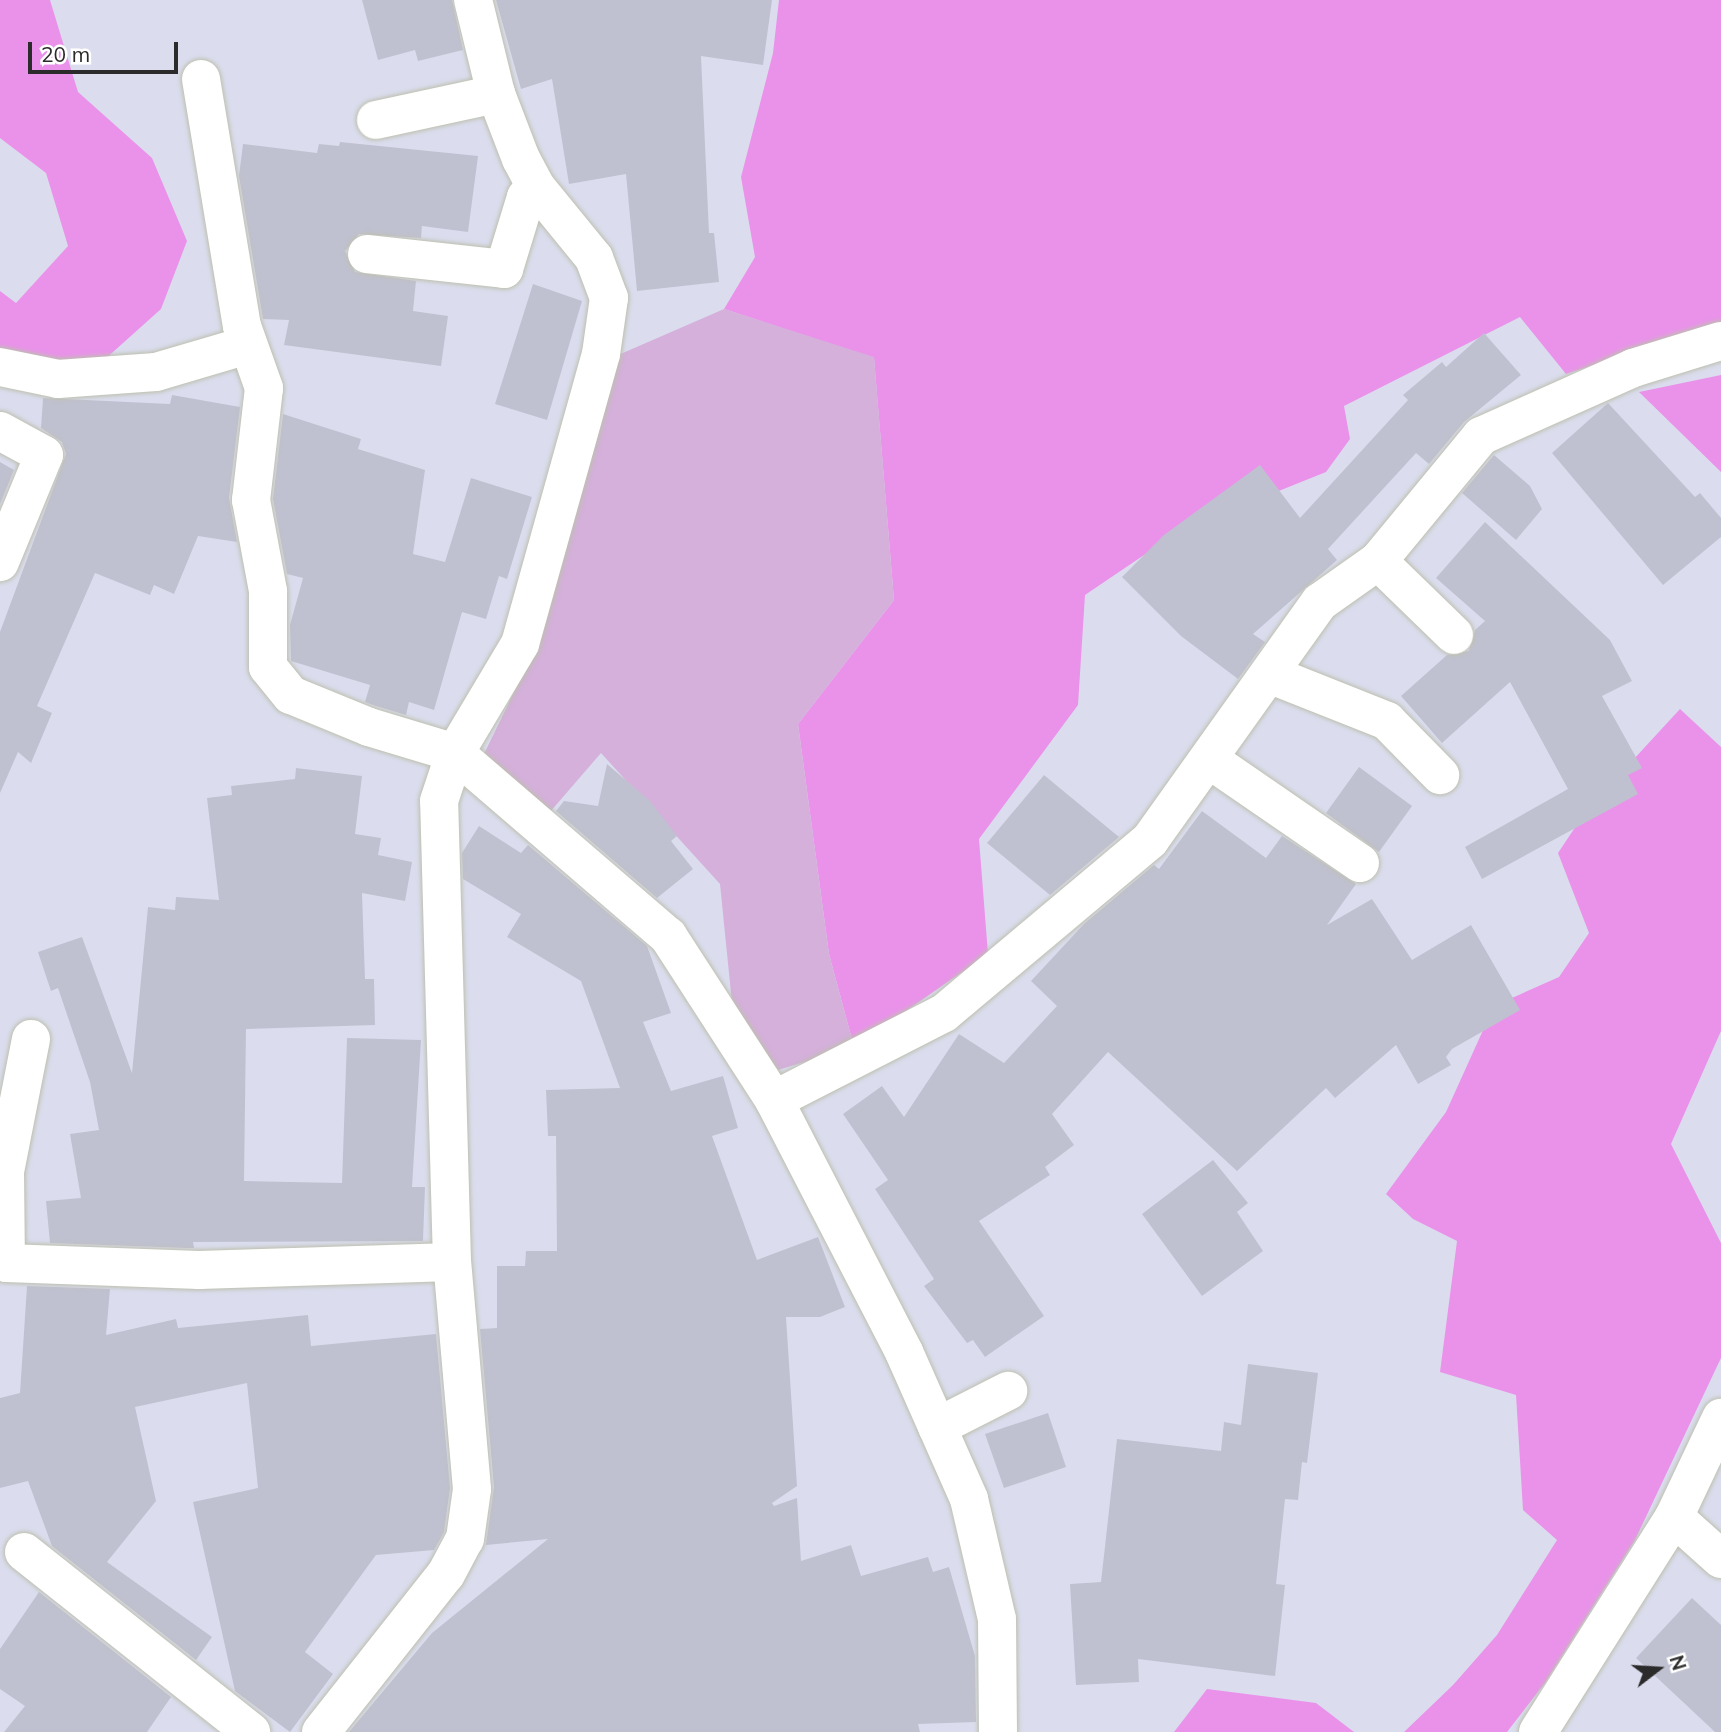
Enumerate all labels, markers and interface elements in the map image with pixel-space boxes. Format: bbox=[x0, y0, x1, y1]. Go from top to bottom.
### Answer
scale bar bbox=[32, 28, 182, 72]
text: 20 m bbox=[41, 41, 90, 67]
north arrow bbox=[1623, 1634, 1693, 1704]
text: N bbox=[1665, 1652, 1692, 1673]

